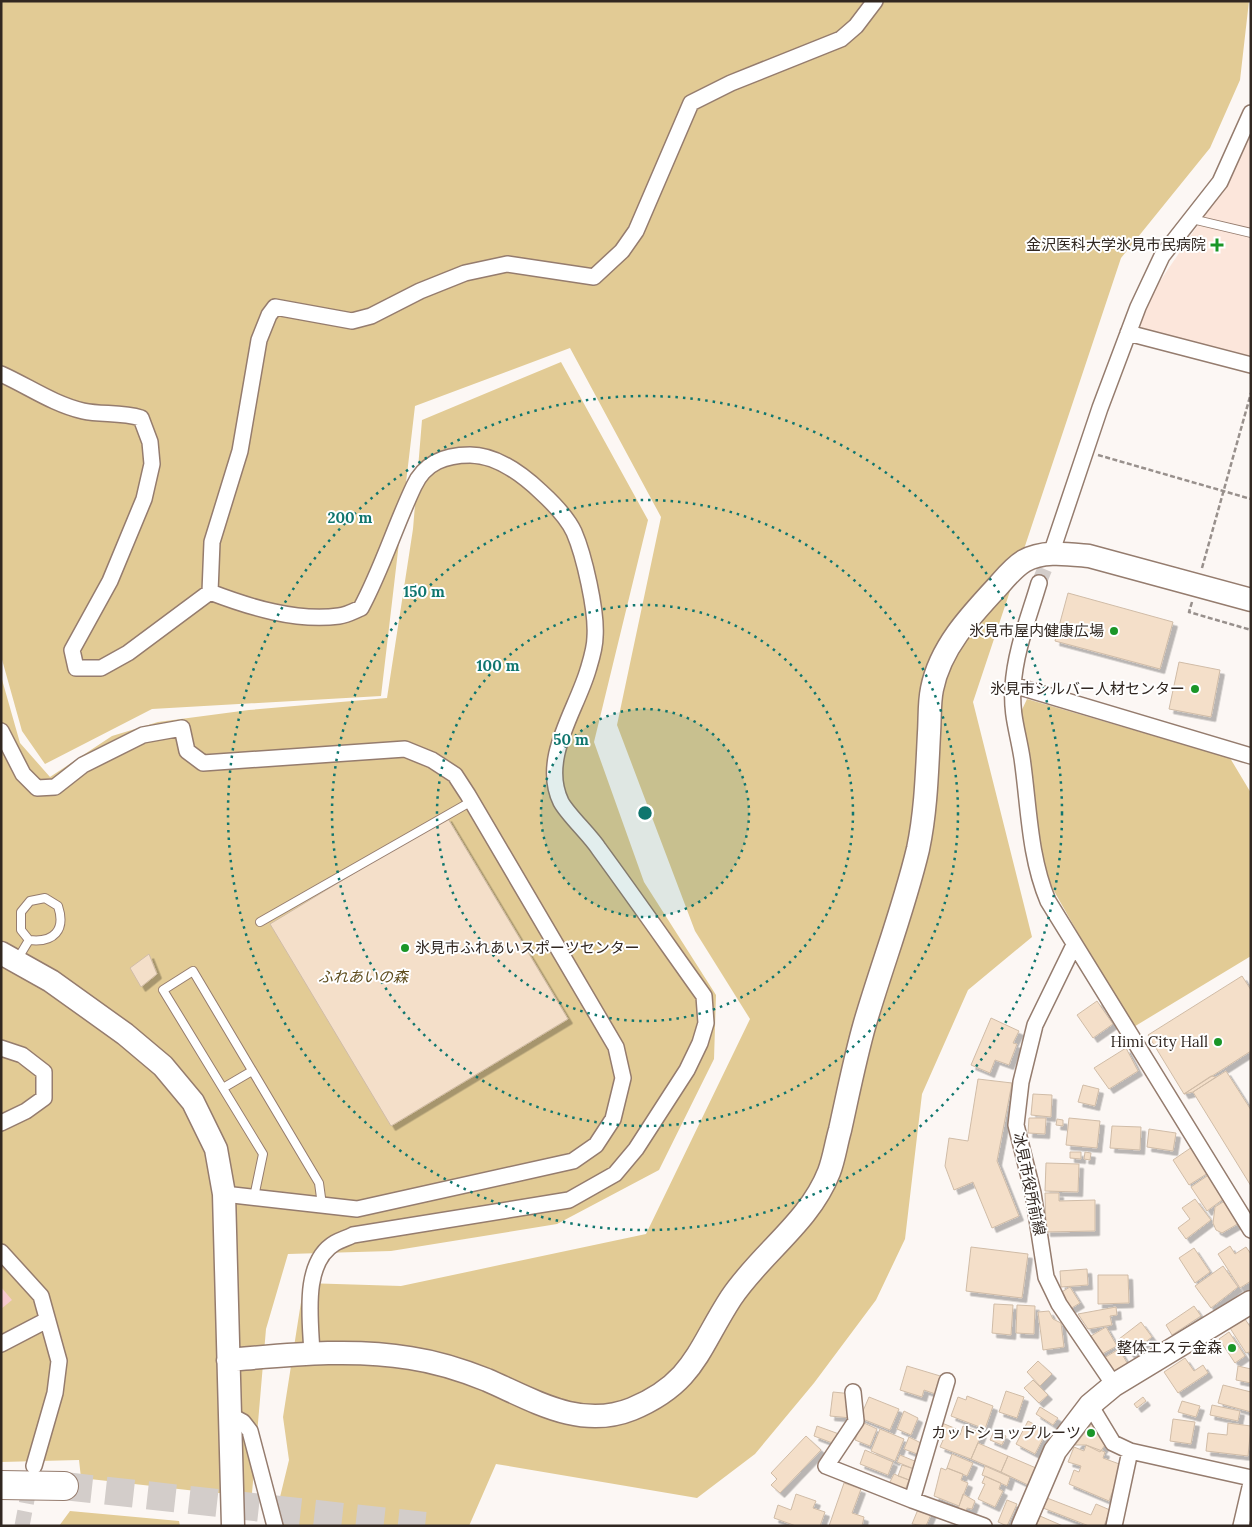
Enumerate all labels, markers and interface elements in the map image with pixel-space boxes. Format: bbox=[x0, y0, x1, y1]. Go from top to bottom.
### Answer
place label: 金沢医科大学氷見市民病院 bbox=[1026, 235, 1206, 254]
marker: 金沢医科大学氷見市民病院 bbox=[1210, 238, 1224, 252]
text: 200 m bbox=[328, 508, 373, 527]
text: 150 m bbox=[403, 582, 445, 601]
place label: 氷見市屋内健康広場 bbox=[969, 621, 1104, 640]
marker: 氷見市屋内健康広場 bbox=[1108, 625, 1120, 637]
text: 100 m bbox=[477, 656, 520, 675]
place label: 氷見市シルバー人材センター bbox=[990, 679, 1185, 698]
marker: 氷見市シルバー人材センター bbox=[1189, 683, 1201, 695]
text: 50 m bbox=[553, 730, 589, 749]
centre of rings bbox=[636, 804, 654, 822]
place label: 氷見市ふれあいスポーツセンター bbox=[415, 938, 640, 957]
marker: 氷見市ふれあいスポーツセンター bbox=[399, 942, 411, 954]
park label: ふれあいの森 bbox=[318, 967, 410, 986]
place label: Himi City Hall bbox=[1110, 1032, 1208, 1051]
marker: Himi City Hall bbox=[1212, 1036, 1224, 1048]
street label: 冰見市役所前線 bbox=[1009, 1131, 1050, 1237]
place label: 整体エステ金森 bbox=[1117, 1338, 1222, 1357]
marker: 整体エステ金森 bbox=[1226, 1342, 1238, 1354]
place label: カットショップルーツ bbox=[931, 1423, 1081, 1442]
marker: カットショップルーツ bbox=[1085, 1427, 1097, 1439]

